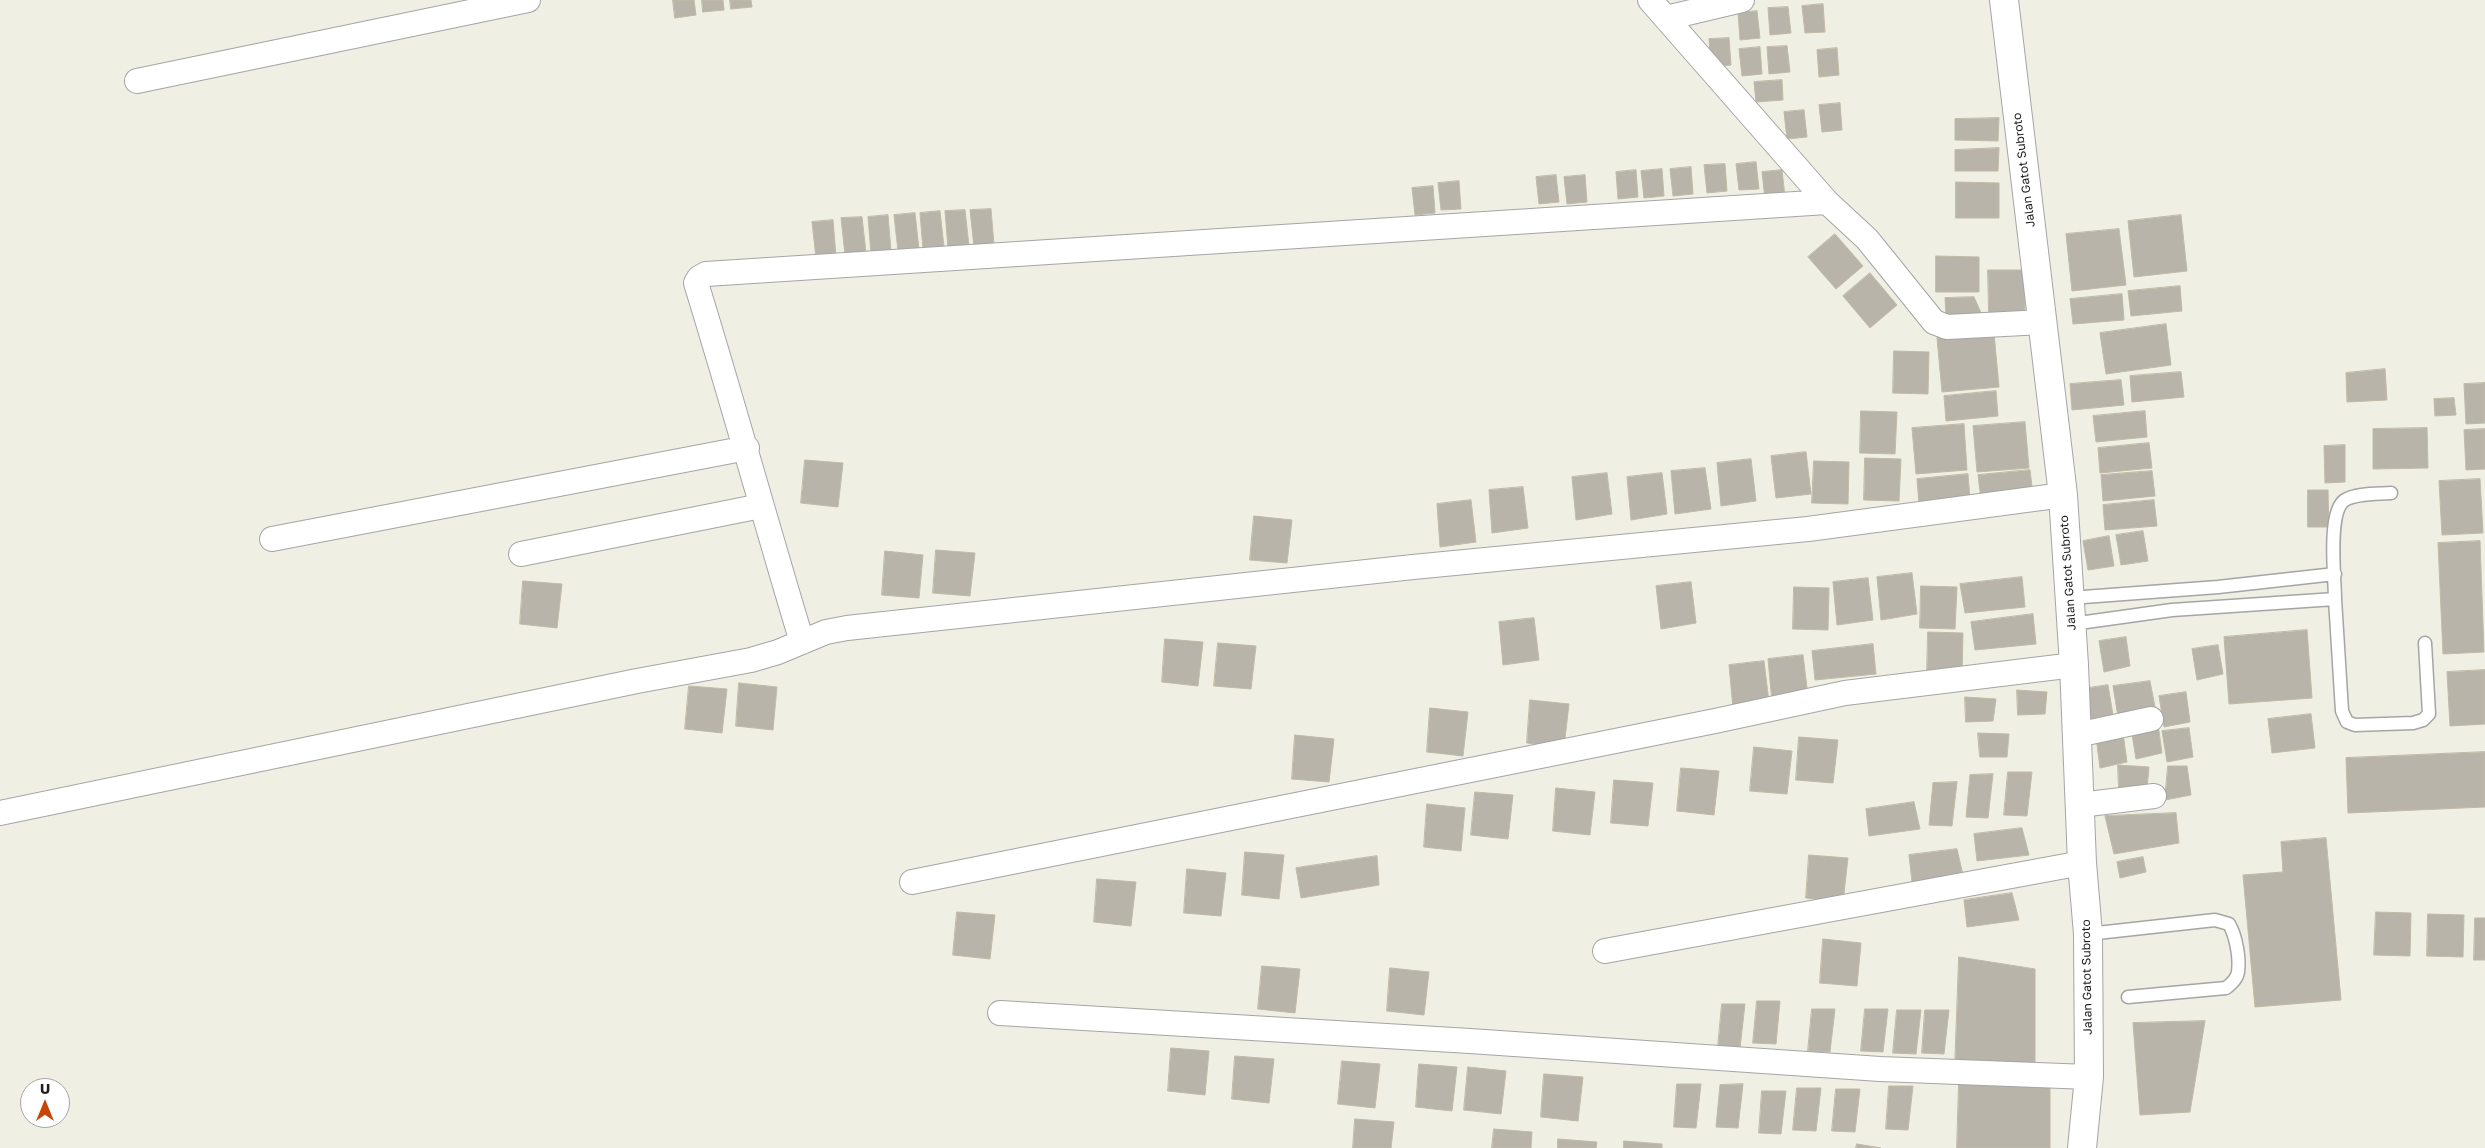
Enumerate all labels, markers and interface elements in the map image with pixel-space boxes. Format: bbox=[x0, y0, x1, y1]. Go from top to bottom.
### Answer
street label: Jalan Gatot Subroto bbox=[2010, 112, 2038, 228]
street label: Jalan Gatot Subroto bbox=[2057, 515, 2079, 631]
street label: Jalan Gatot Subroto bbox=[2079, 919, 2095, 1035]
north arrow bbox=[20, 1078, 70, 1128]
text: U bbox=[40, 1080, 50, 1097]

